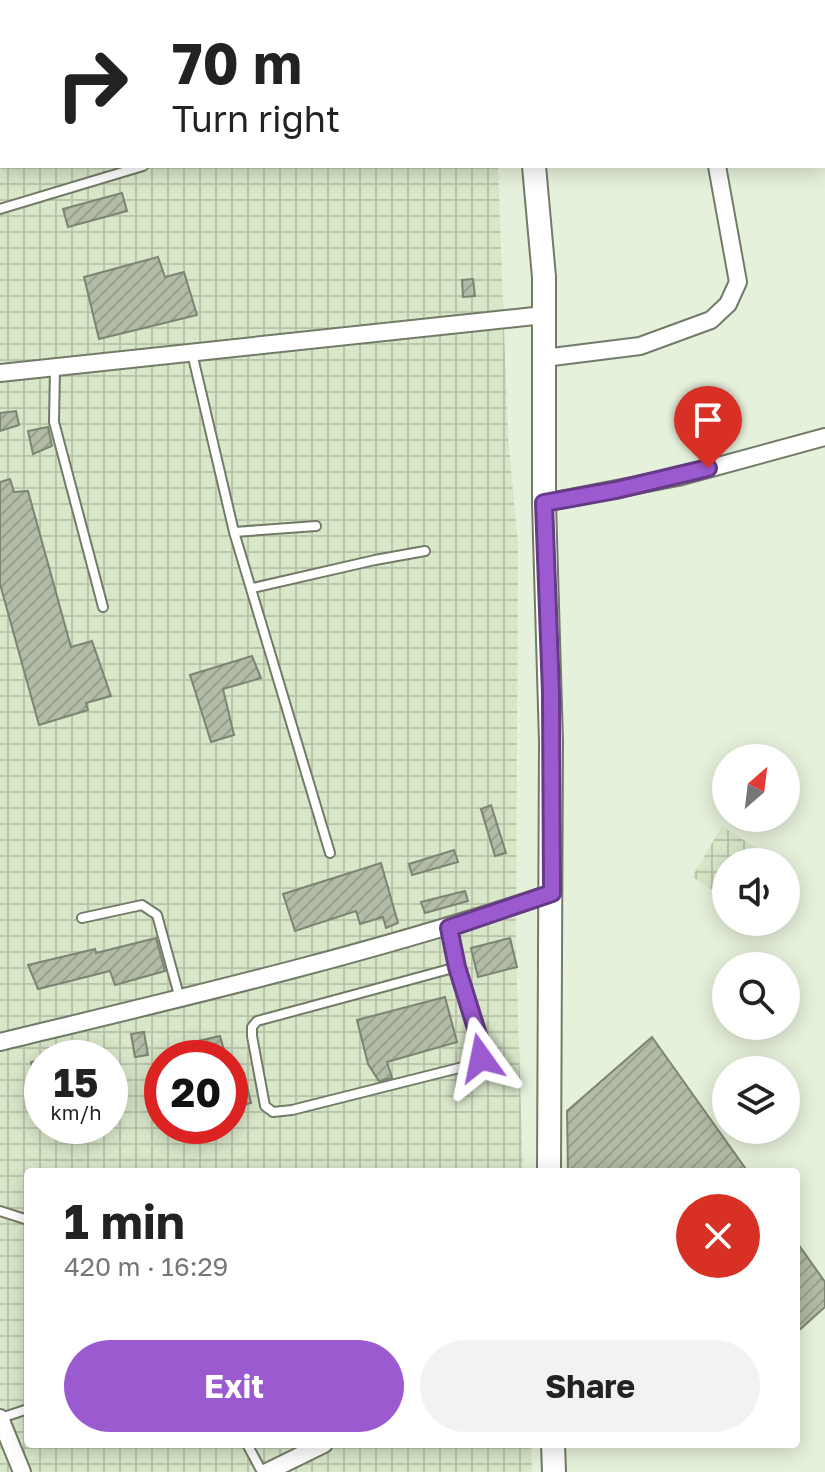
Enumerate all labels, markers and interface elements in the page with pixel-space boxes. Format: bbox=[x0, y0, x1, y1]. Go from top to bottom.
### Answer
text: 70 m bbox=[172, 29, 302, 96]
icon: right bbox=[40, 32, 144, 136]
text: Turn right bbox=[172, 97, 340, 140]
pin bbox=[674, 386, 742, 468]
icon: arrive bbox=[686, 398, 730, 442]
north arrow bbox=[712, 744, 800, 832]
map controls bbox=[712, 744, 800, 1144]
button: sound bbox=[712, 848, 800, 936]
button: search bbox=[712, 952, 800, 1040]
position arrow bbox=[439, 1016, 523, 1100]
speed limit sign: 20 bbox=[144, 1040, 248, 1144]
button: layers bbox=[712, 1056, 800, 1144]
text: 15 bbox=[54, 1058, 99, 1106]
text: km/h bbox=[51, 1100, 101, 1124]
text: 1 min bbox=[64, 1192, 185, 1250]
button: close bbox=[676, 1194, 760, 1278]
text: 420 m · 16:29 bbox=[64, 1251, 228, 1282]
button: Exit bbox=[64, 1340, 404, 1432]
button: Share bbox=[420, 1340, 760, 1432]

